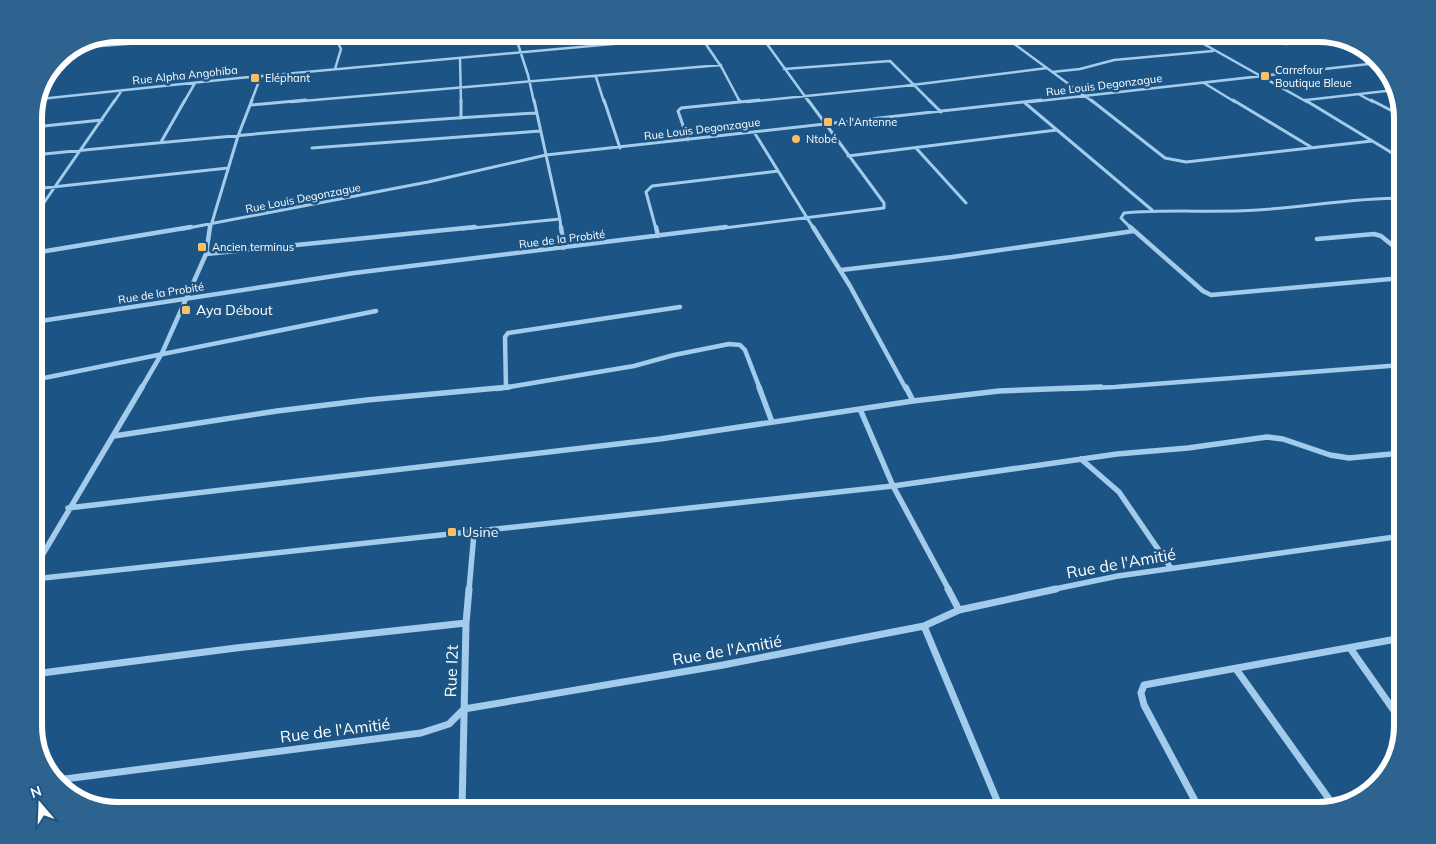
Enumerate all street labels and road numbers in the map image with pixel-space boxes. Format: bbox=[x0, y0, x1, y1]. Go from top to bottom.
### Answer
street label: Rue Alpha Angohiba bbox=[132, 63, 238, 87]
street label: Rue Louis Degonzague bbox=[1045, 71, 1163, 99]
street label: Rue Louis Degonzague bbox=[643, 115, 761, 143]
street label: Rue Louis Degonzague bbox=[244, 180, 362, 216]
street label: Rue de la Probité bbox=[518, 227, 606, 251]
street label: Rue de la Probité bbox=[117, 279, 205, 307]
street label: Rue de l'Amitié bbox=[1065, 544, 1177, 582]
street label: Rue de l'Amitié bbox=[671, 631, 783, 669]
street label: Rue I2t bbox=[440, 644, 462, 698]
street label: Rue de l'Amitié bbox=[279, 713, 391, 747]

